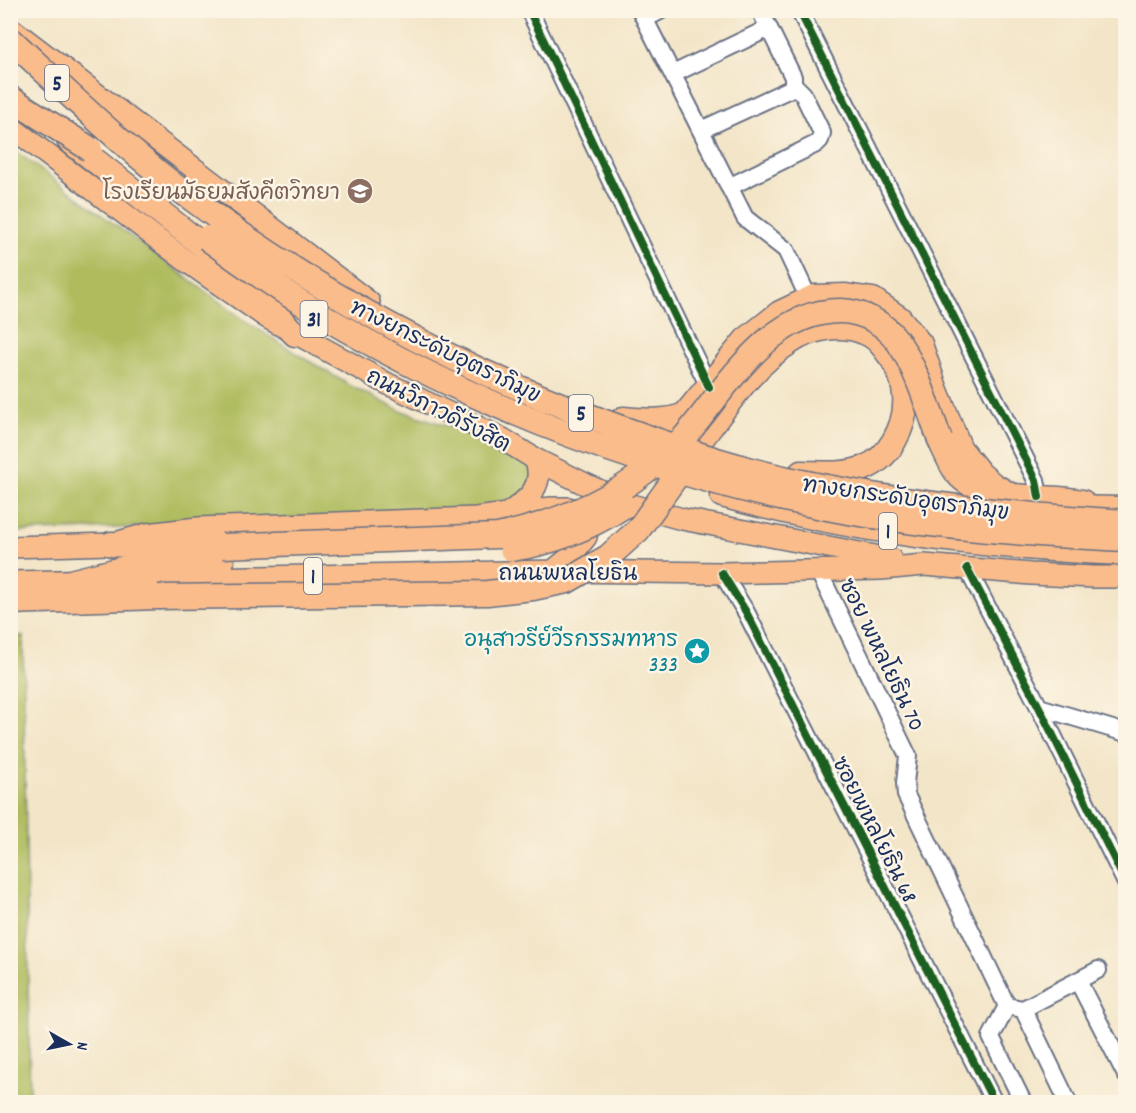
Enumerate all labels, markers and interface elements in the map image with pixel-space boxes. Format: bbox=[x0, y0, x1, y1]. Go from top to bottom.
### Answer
road number: 5 bbox=[45, 65, 69, 101]
school or university icon: โรงเรียนมัธยมสังคีตวิทยา bbox=[345, 176, 375, 206]
place label: โรงเรียนมัธยมสังคีตวิทยา bbox=[102, 177, 340, 210]
street label: ทางยกระดับอุตราภิมุข bbox=[344, 293, 546, 413]
road number: 31 bbox=[300, 301, 328, 337]
street label: ถนนวิภาวดีรังสิต bbox=[360, 362, 515, 462]
road number: 5 bbox=[569, 395, 593, 431]
street label: ทางยกระดับอุตราภิมุข bbox=[800, 470, 1011, 530]
road number: 1 bbox=[879, 513, 897, 549]
road number: 1 bbox=[304, 558, 322, 594]
street label: ถนนพหลโยธิน bbox=[499, 558, 638, 591]
street label: ซอย พหลโยธิน 70 bbox=[829, 573, 932, 737]
place label: อนุสาวรีย์วีรกรรมทหาร 333 bbox=[464, 624, 678, 682]
place icon: อนุสาวรีย์วีรกรรมทหาร 333 bbox=[682, 636, 712, 666]
street label: ซอยพหลโยธิน 68 bbox=[823, 751, 925, 909]
north arrow bbox=[39, 1014, 99, 1074]
text: N bbox=[69, 1040, 93, 1052]

